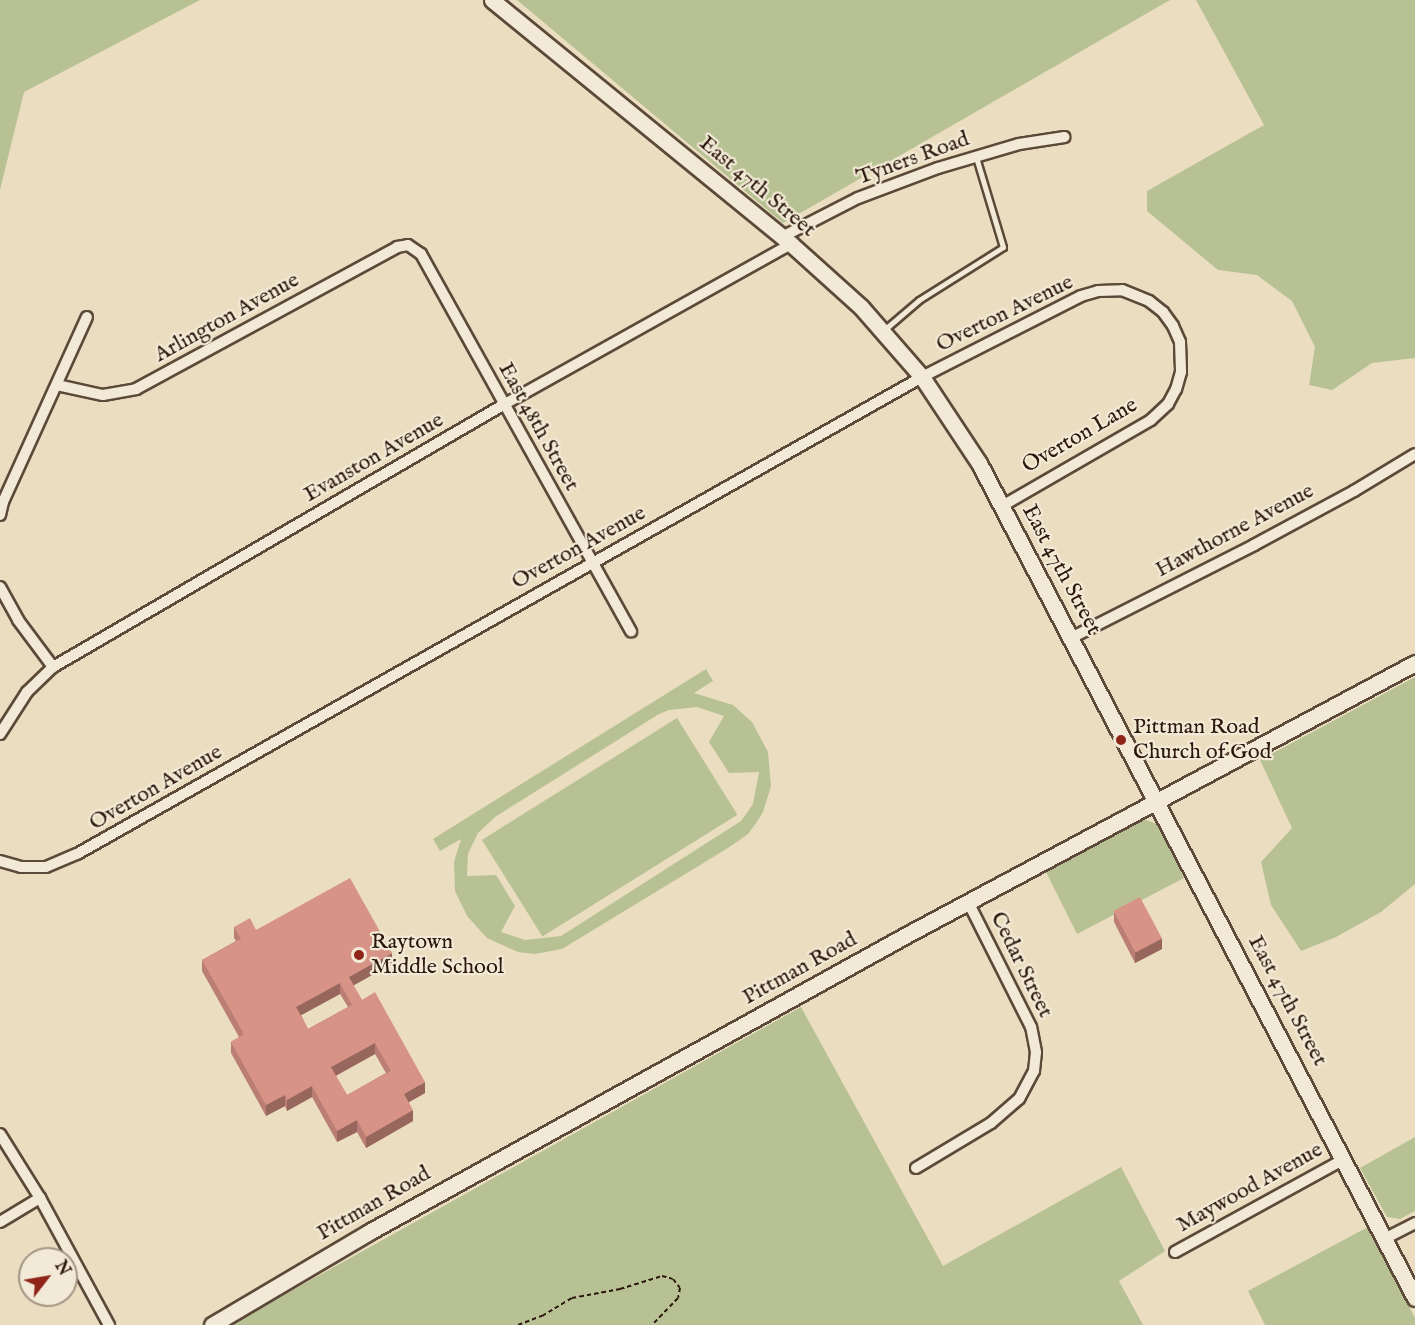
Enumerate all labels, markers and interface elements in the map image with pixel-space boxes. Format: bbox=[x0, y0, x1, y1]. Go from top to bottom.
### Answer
street label: Tyners Road bbox=[853, 126, 973, 192]
street label: East 47th Street bbox=[693, 131, 821, 243]
street label: Arlington Avenue bbox=[150, 267, 304, 369]
street label: Overton Avenue bbox=[932, 269, 1078, 359]
street label: East 48th Street bbox=[492, 358, 584, 496]
street label: Overton Lane bbox=[1018, 392, 1142, 480]
street label: Evanston Avenue bbox=[300, 407, 448, 509]
street label: Hawthorne Avenue bbox=[1151, 478, 1319, 584]
street label: Overton Avenue bbox=[507, 500, 651, 596]
street label: East 47th Street bbox=[1016, 500, 1106, 640]
place label: Pittman Road Church of God bbox=[1133, 714, 1271, 766]
marker: Pittman Road Church of God bbox=[1114, 733, 1128, 747]
street label: Overton Avenue bbox=[85, 739, 227, 837]
street label: Cedar Street bbox=[984, 908, 1058, 1022]
street label: Pittman Road bbox=[738, 927, 862, 1011]
place label: Raytown Middle School bbox=[371, 929, 504, 980]
street label: East 47th Street bbox=[1242, 931, 1332, 1071]
marker: Raytown Middle School bbox=[352, 948, 366, 962]
street label: Maywood Avenue bbox=[1173, 1137, 1327, 1239]
street label: Pittman Road bbox=[313, 1161, 435, 1247]
north arrow bbox=[18, 1247, 78, 1307]
text: N bbox=[50, 1258, 74, 1280]

